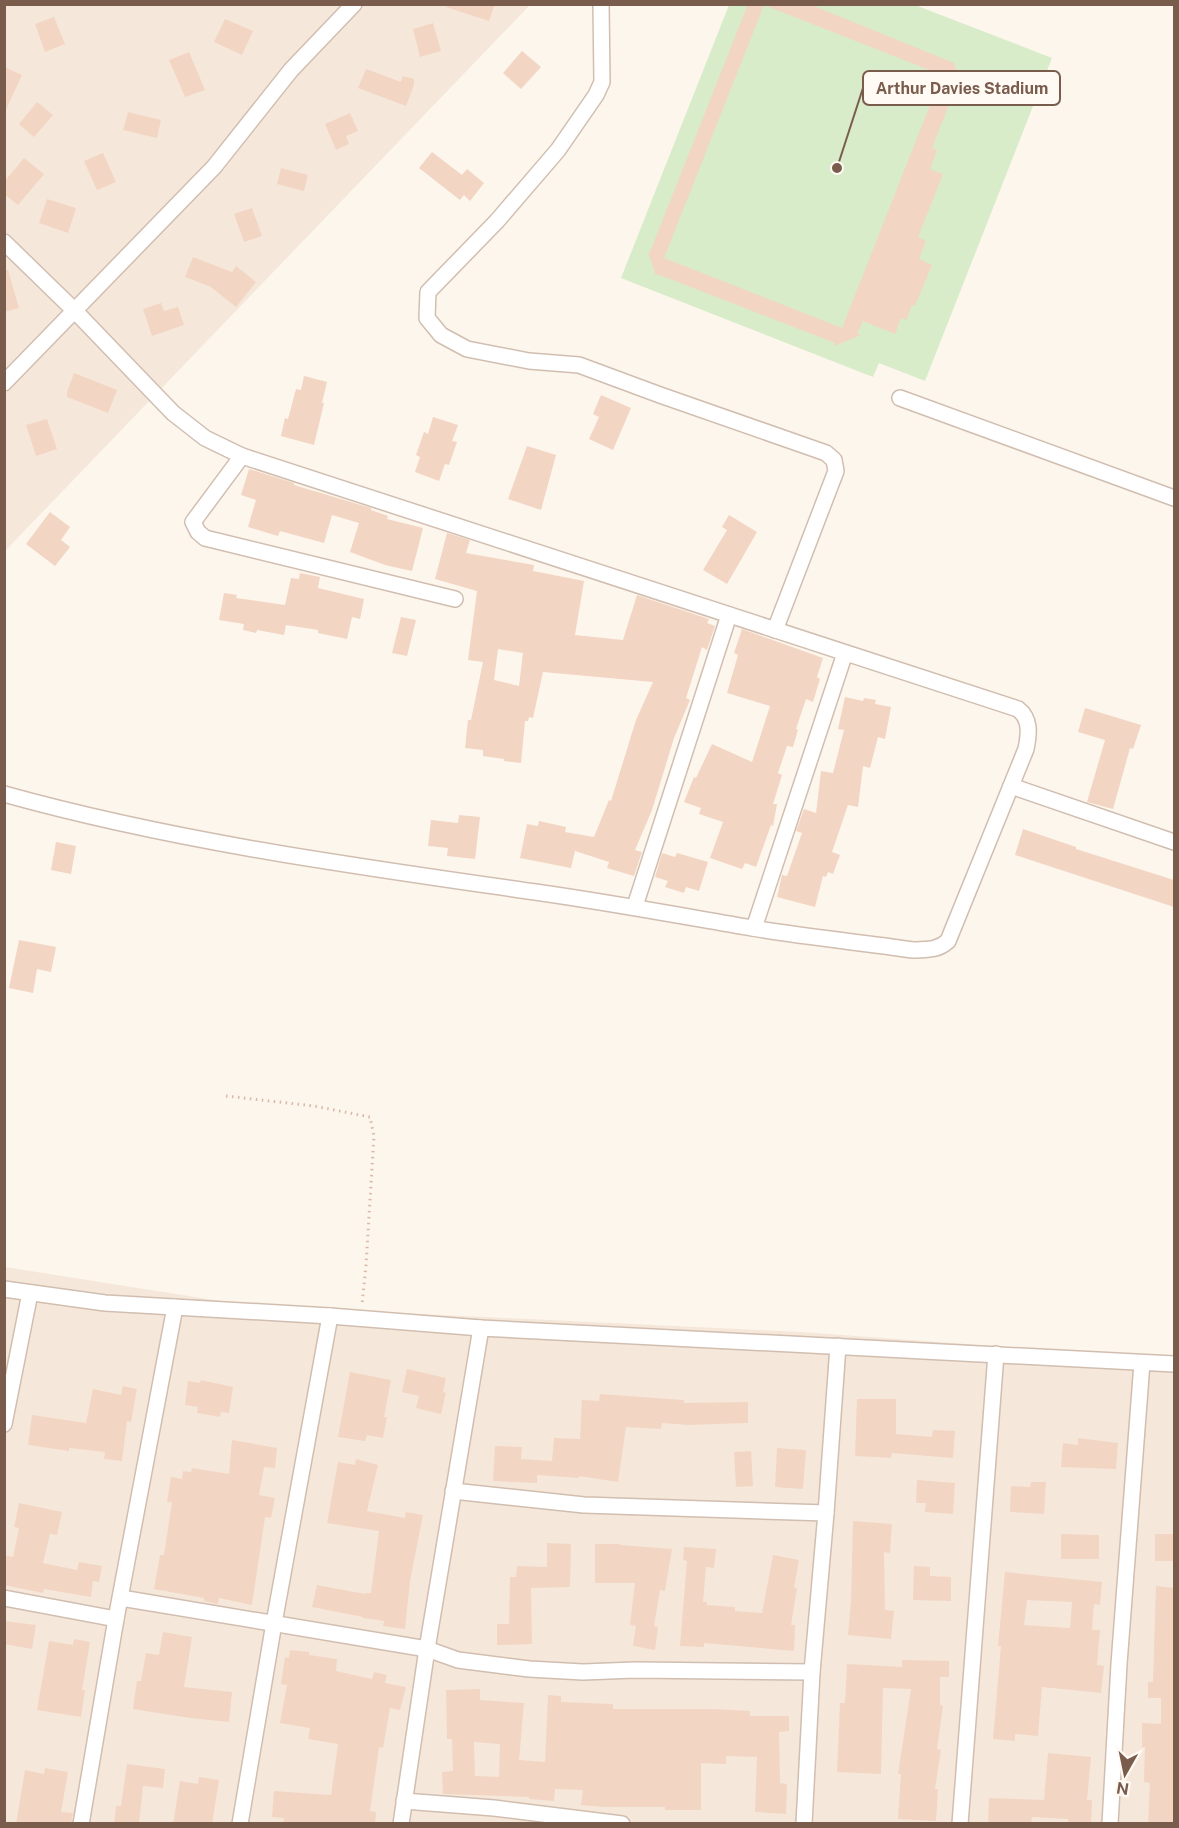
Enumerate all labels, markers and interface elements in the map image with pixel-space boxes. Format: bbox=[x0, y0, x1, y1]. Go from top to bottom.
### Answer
callout: Arthur Davies Stadium bbox=[863, 71, 1060, 105]
text: Arthur Davies Stadium bbox=[876, 79, 1048, 98]
north arrow bbox=[1095, 1744, 1155, 1804]
text: N bbox=[1115, 1778, 1130, 1799]

